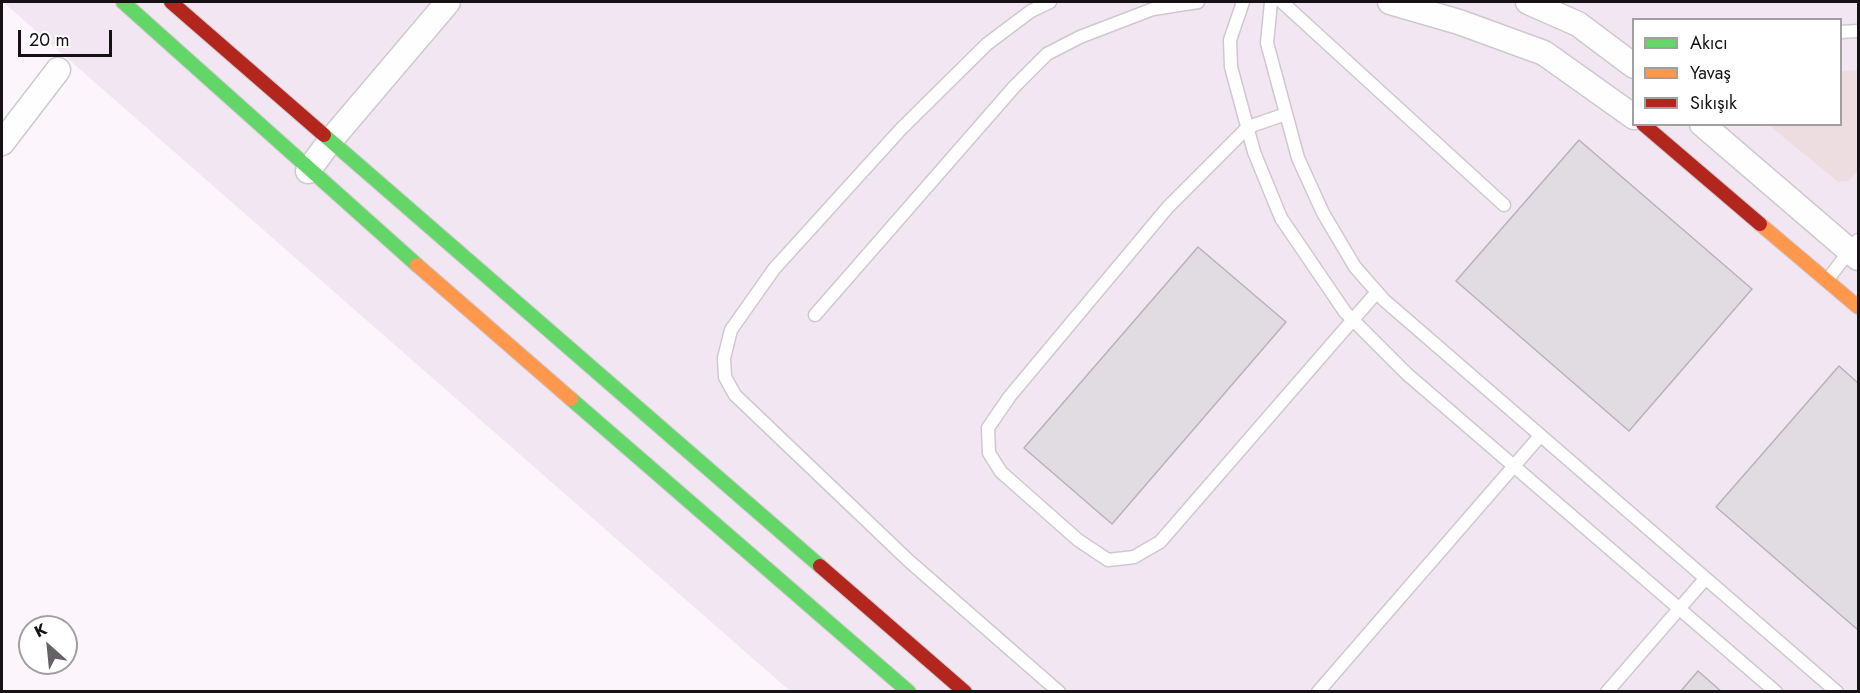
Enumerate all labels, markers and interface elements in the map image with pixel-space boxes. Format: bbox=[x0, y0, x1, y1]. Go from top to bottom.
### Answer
scale bar bbox=[21, 18, 116, 56]
legend bbox=[1632, 18, 1842, 126]
text: 20 m bbox=[29, 27, 69, 53]
text: Akıcı bbox=[1690, 30, 1728, 56]
text: Yavaş bbox=[1690, 60, 1731, 86]
text: Sıkışık bbox=[1690, 90, 1737, 116]
north arrow bbox=[18, 615, 78, 675]
text: K bbox=[30, 618, 51, 643]

